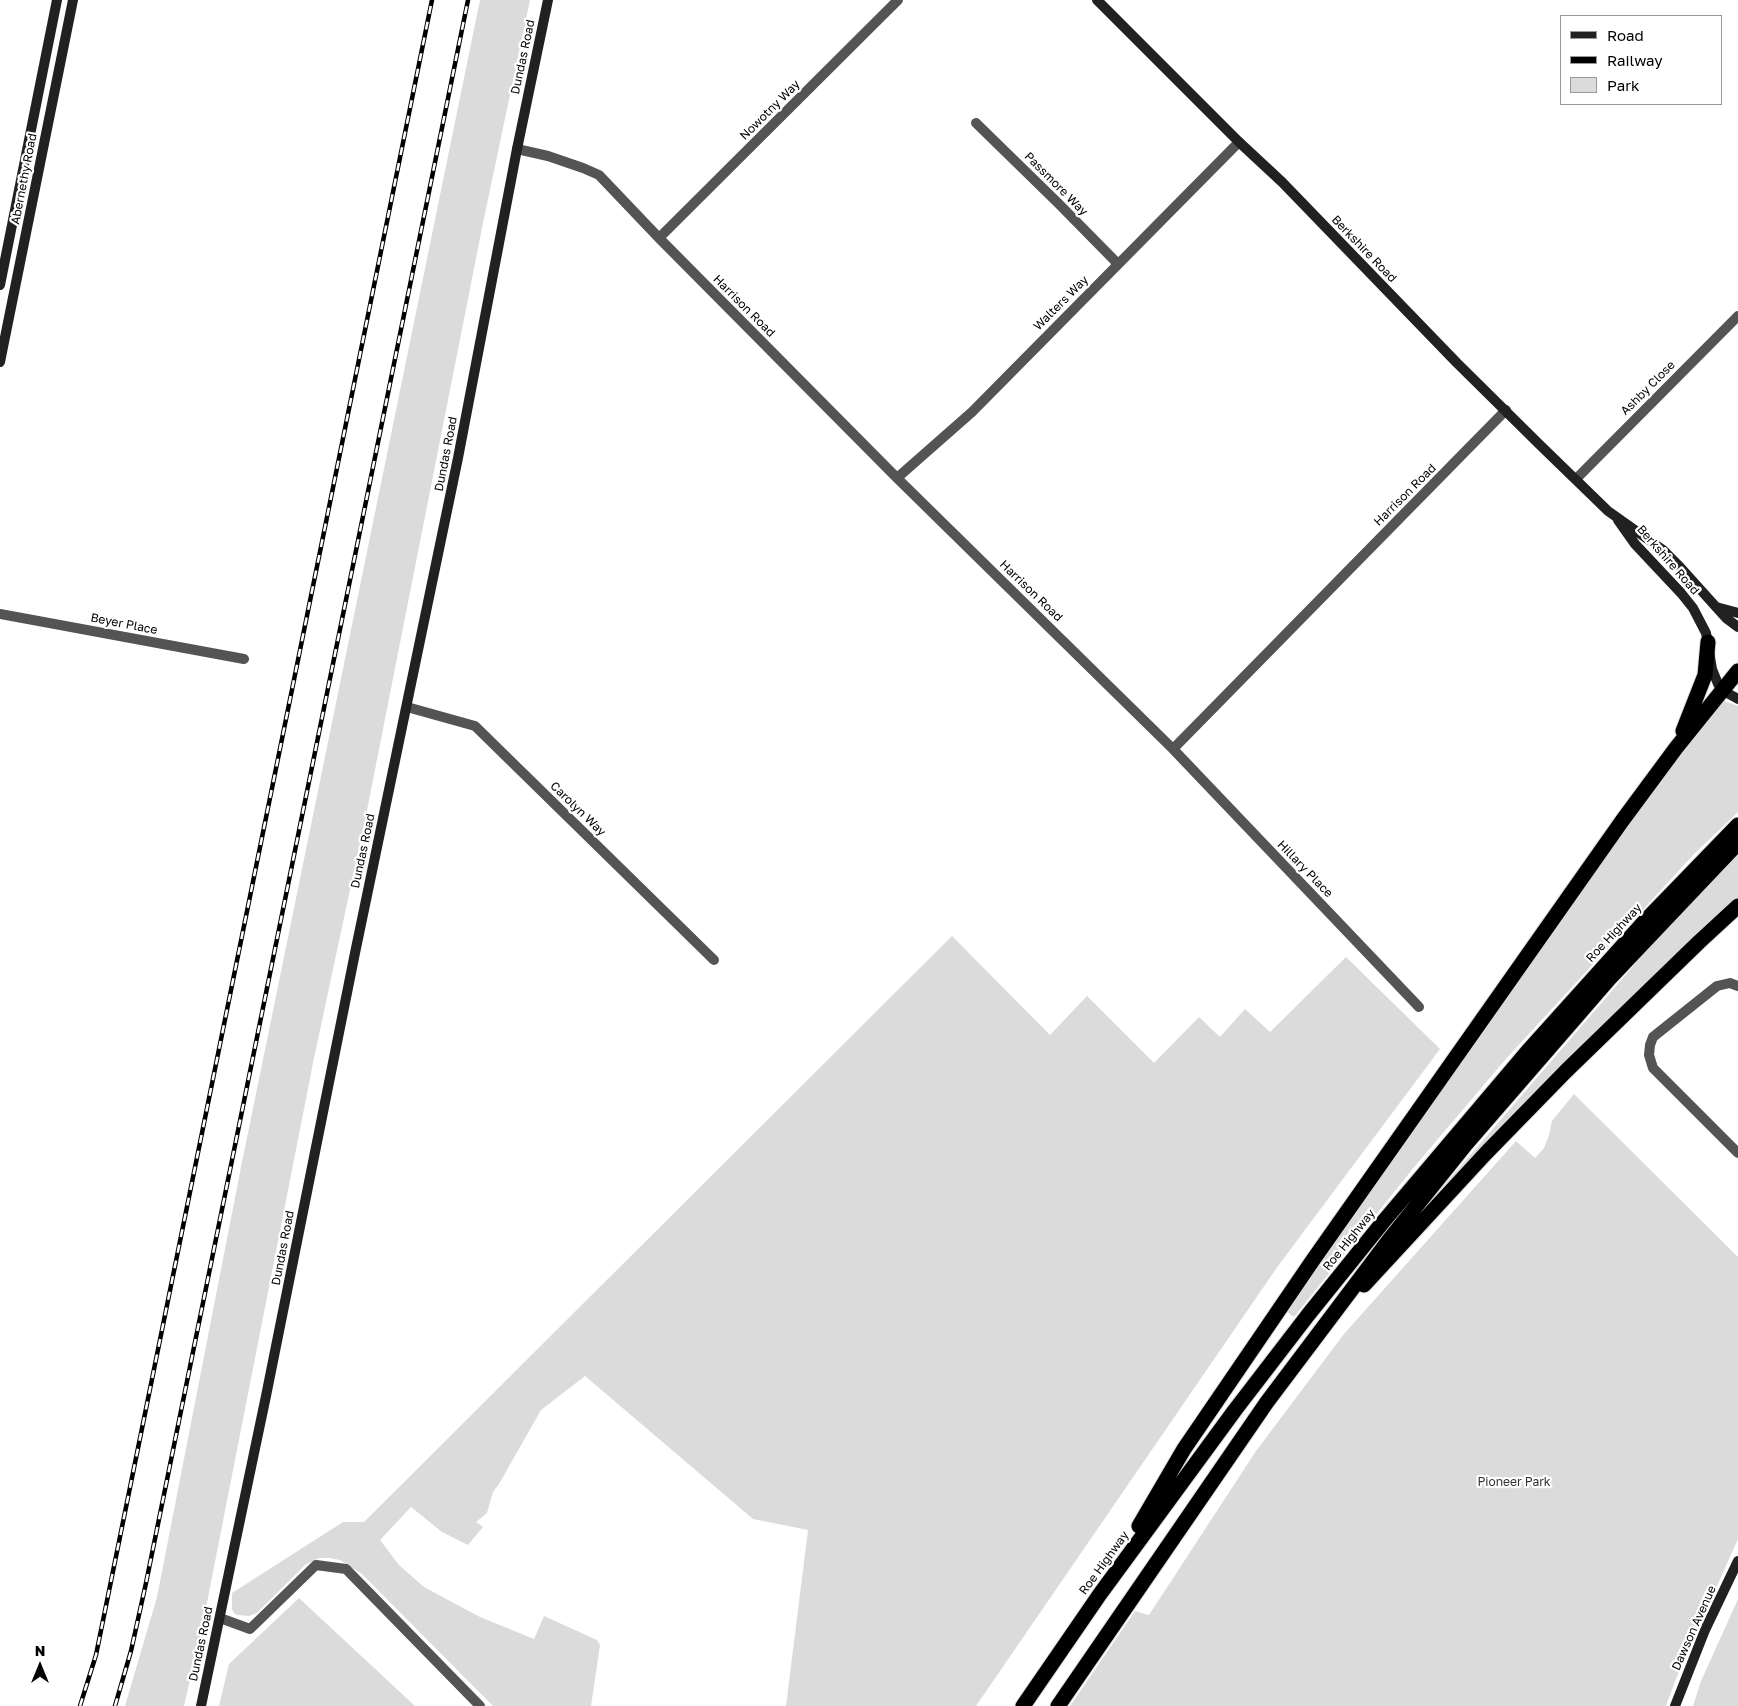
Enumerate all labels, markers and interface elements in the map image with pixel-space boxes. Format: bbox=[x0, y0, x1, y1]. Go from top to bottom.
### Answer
legend bbox=[1560, 15, 1723, 105]
street label: Dundas Road bbox=[508, 18, 538, 96]
text: Road bbox=[1607, 26, 1644, 44]
text: Railway bbox=[1607, 51, 1663, 69]
text: Park bbox=[1607, 76, 1639, 94]
street label: Nowotny Way bbox=[737, 77, 803, 143]
street label: Abernethy Road bbox=[8, 132, 40, 226]
street label: Passmore Way bbox=[1021, 149, 1091, 219]
street label: Berkshire Road bbox=[1328, 213, 1400, 285]
street label: Harrison Road bbox=[710, 272, 778, 340]
street label: Walters Way bbox=[1031, 273, 1091, 333]
street label: Ashby Close bbox=[1618, 358, 1678, 418]
street label: Dundas Road bbox=[432, 415, 460, 493]
street label: Harrison Road bbox=[1371, 461, 1439, 529]
street label: Berkshire Road bbox=[1634, 522, 1702, 598]
street label: Harrison Road bbox=[997, 557, 1065, 625]
street label: Beyer Place bbox=[89, 610, 159, 638]
street label: Carolyn Way bbox=[547, 779, 609, 839]
street label: Dundas Road bbox=[348, 812, 378, 890]
street label: Hillary Place bbox=[1274, 838, 1336, 900]
street label: Roe Highway bbox=[1583, 901, 1645, 965]
street label: Roe Highway bbox=[1320, 1206, 1378, 1274]
street label: Dundas Road bbox=[269, 1209, 297, 1287]
park label: Pioneer Park bbox=[1477, 1475, 1551, 1489]
street label: Roe Highway bbox=[1076, 1528, 1132, 1598]
street label: Dawson Avenue bbox=[1669, 1583, 1719, 1673]
street label: Dundas Road bbox=[186, 1605, 216, 1683]
north arrow bbox=[15, 1641, 65, 1691]
text: N bbox=[35, 1642, 45, 1659]

